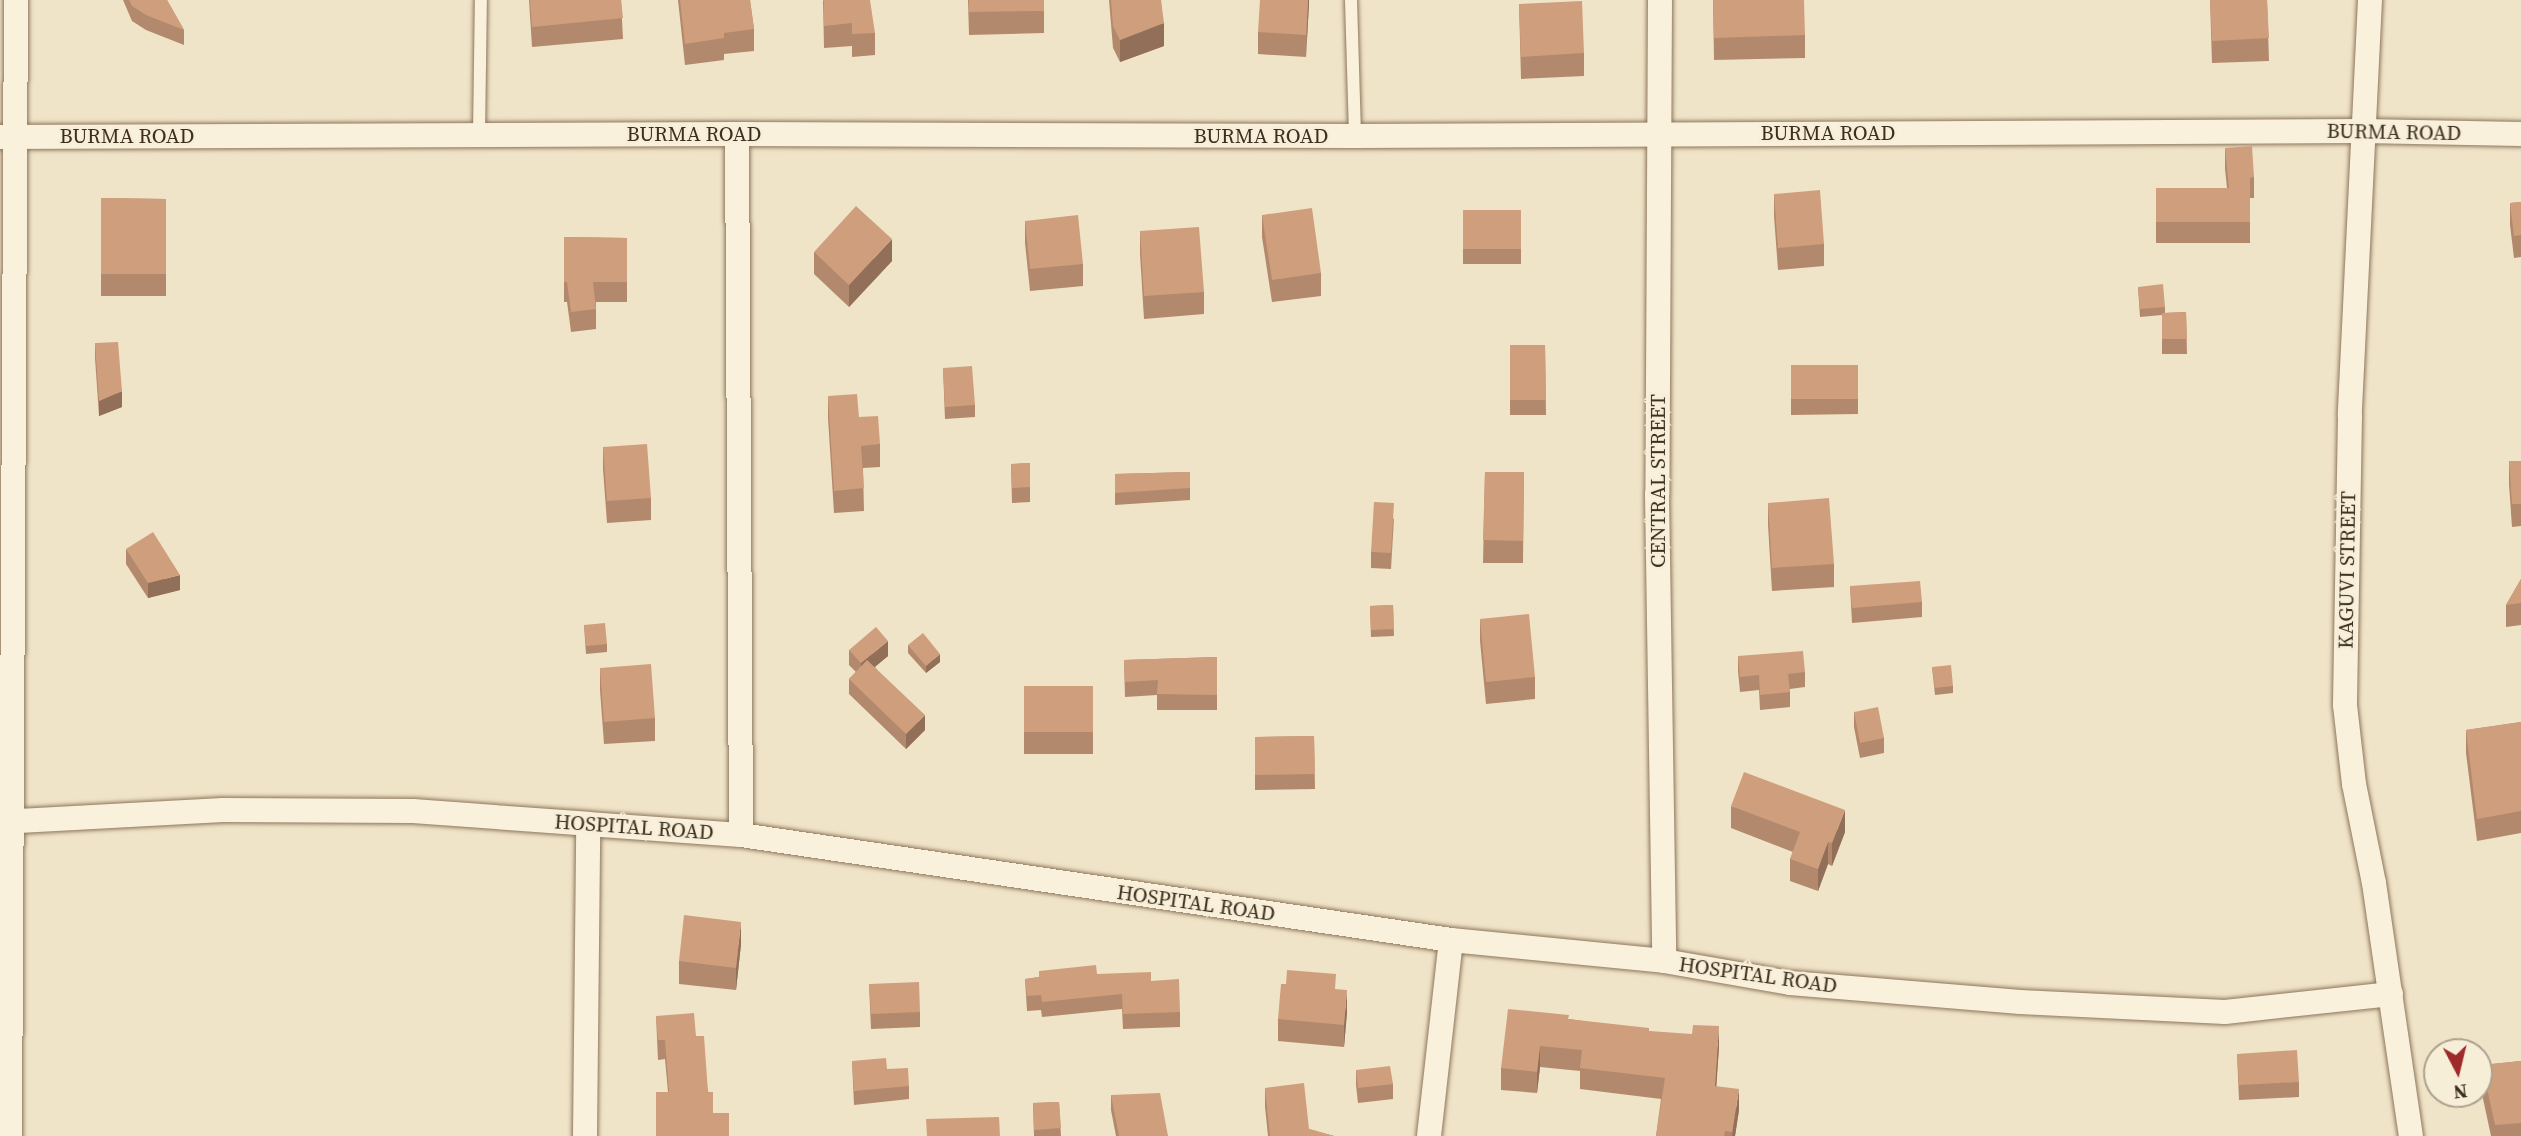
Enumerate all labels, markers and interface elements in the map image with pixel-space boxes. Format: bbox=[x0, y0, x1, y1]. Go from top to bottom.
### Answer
street label: BURMA ROAD bbox=[2326, 118, 2462, 146]
street label: BURMA ROAD bbox=[1761, 120, 1895, 146]
street label: BURMA ROAD bbox=[627, 121, 761, 147]
street label: BURMA ROAD bbox=[60, 123, 194, 149]
street label: BURMA ROAD bbox=[1194, 123, 1328, 149]
street label: CENTRAL STREET bbox=[1645, 394, 1671, 568]
street label: KAGUVI STREET bbox=[2333, 491, 2361, 649]
street label: HOSPITAL ROAD bbox=[553, 809, 715, 845]
street label: HOSPITAL ROAD bbox=[1115, 879, 1277, 927]
street label: HOSPITAL ROAD bbox=[1677, 951, 1839, 999]
north arrow bbox=[2423, 1038, 2493, 1108]
text: N bbox=[2452, 1078, 2469, 1106]

